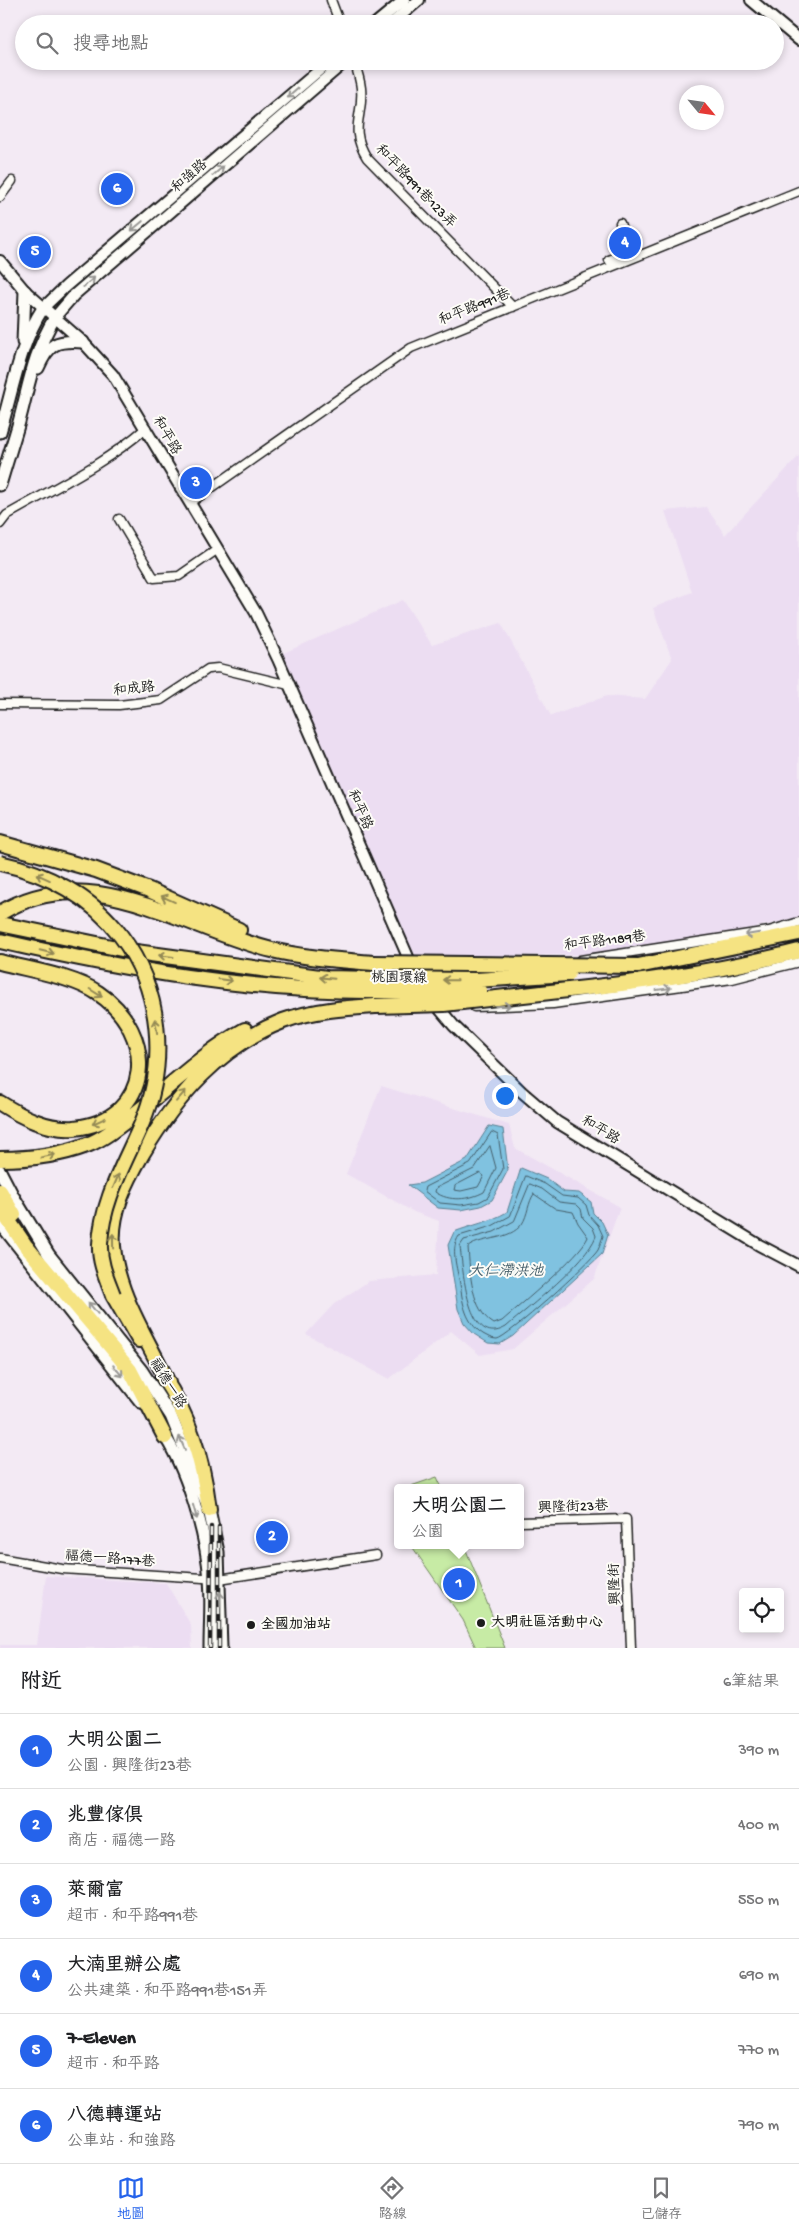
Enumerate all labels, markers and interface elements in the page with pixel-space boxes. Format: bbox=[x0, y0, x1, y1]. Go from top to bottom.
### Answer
search box bbox=[15, 15, 784, 70]
icon: search bbox=[33, 29, 61, 57]
text: 搜尋地點 bbox=[73, 34, 149, 57]
north arrow bbox=[679, 85, 724, 130]
one-way arrow bbox=[287, 87, 300, 98]
street label: 和平路991巷123弄 bbox=[371, 141, 460, 232]
street label: 和強路 bbox=[168, 156, 211, 197]
one-way arrow bbox=[211, 166, 224, 177]
pin: 6 bbox=[101, 170, 133, 208]
one-way arrow bbox=[130, 220, 143, 232]
pin: 4 bbox=[609, 224, 641, 262]
pin: 5 bbox=[19, 233, 51, 271]
one-way arrow bbox=[82, 277, 95, 288]
street label: 和平路991巷 bbox=[436, 285, 514, 330]
street label: 和平路 bbox=[148, 413, 185, 458]
pin: 3 bbox=[180, 464, 212, 502]
street label: 和成路 bbox=[112, 678, 156, 701]
street label: 和平路 bbox=[343, 787, 376, 833]
one-way arrow bbox=[36, 872, 51, 882]
one-way arrow bbox=[161, 893, 176, 903]
street label: 和平路1189巷 bbox=[563, 927, 648, 955]
one-way arrow bbox=[744, 929, 760, 939]
one-way arrow bbox=[39, 948, 55, 957]
one-way arrow bbox=[158, 951, 174, 961]
street label: 桃園環線 bbox=[371, 969, 427, 988]
one-way arrow bbox=[319, 973, 335, 982]
one-way arrow bbox=[442, 975, 458, 985]
one-way arrow bbox=[217, 976, 233, 986]
one-way arrow bbox=[656, 984, 672, 994]
one-way arrow bbox=[89, 987, 103, 998]
one-way arrow bbox=[494, 1001, 511, 1011]
one-way arrow bbox=[151, 1019, 161, 1035]
your location bbox=[492, 1083, 518, 1109]
one-way arrow bbox=[175, 1090, 187, 1103]
street label: 和平路 bbox=[578, 1112, 623, 1149]
one-way arrow bbox=[92, 1117, 107, 1126]
one-way arrow bbox=[40, 1150, 56, 1160]
one-way arrow bbox=[111, 1174, 121, 1189]
one-way arrow bbox=[108, 1233, 118, 1250]
water label: 大仁滯洪池 bbox=[468, 1262, 544, 1281]
one-way arrow bbox=[87, 1302, 98, 1315]
street label: 福德一路 bbox=[145, 1355, 190, 1412]
one-way arrow bbox=[112, 1364, 123, 1377]
one-way arrow bbox=[177, 1436, 187, 1451]
popup bbox=[394, 1484, 524, 1549]
text: 大明公園二 bbox=[411, 1496, 507, 1519]
street label: 興隆街23巷 bbox=[538, 1497, 609, 1518]
one-way arrow bbox=[191, 1503, 201, 1519]
pin: 2 bbox=[256, 1518, 288, 1556]
text: 公園 bbox=[411, 1524, 444, 1543]
street label: 福德一路177巷 bbox=[64, 1547, 157, 1572]
street label: 興隆街 bbox=[606, 1563, 625, 1605]
pin: 1 bbox=[443, 1565, 475, 1603]
map controls bbox=[739, 1588, 784, 1633]
button: locate bbox=[739, 1588, 784, 1633]
one-way arrow bbox=[215, 1592, 225, 1608]
place label: 大明社區活動中心 bbox=[491, 1614, 603, 1632]
place label: 全國加油站 bbox=[261, 1616, 331, 1634]
marker: 大明社區活動中心 bbox=[475, 1617, 487, 1629]
marker: 全國加油站 bbox=[245, 1619, 257, 1631]
text: 附近 bbox=[20, 1671, 62, 1696]
text: 6筆結果 bbox=[723, 1674, 779, 1693]
text: 大明公園二 bbox=[67, 1730, 162, 1753]
text: 1 bbox=[33, 1742, 39, 1761]
text: 390 m bbox=[738, 1742, 779, 1761]
text: 公園 · 興隆街23巷 bbox=[67, 1758, 192, 1777]
text: 兆豐傢俱 bbox=[67, 1805, 143, 1828]
text: 2 bbox=[32, 1817, 40, 1836]
text: 400 m bbox=[738, 1817, 779, 1836]
text: 商店 · 福德一路 bbox=[67, 1833, 176, 1852]
text: 萊爾富 bbox=[67, 1880, 124, 1903]
text: 3 bbox=[32, 1892, 40, 1911]
text: 550 m bbox=[738, 1892, 779, 1911]
text: 超市 · 和平路991巷 bbox=[67, 1908, 198, 1927]
text: 大湳里辦公處 bbox=[67, 1955, 181, 1978]
text: 4 bbox=[32, 1967, 40, 1986]
text: 690 m bbox=[739, 1967, 779, 1986]
text: 公共建築 · 和平路991巷151弄 bbox=[67, 1983, 267, 2002]
text: 7-Eleven bbox=[67, 2028, 136, 2051]
text: 5 bbox=[32, 2042, 40, 2061]
text: 770 m bbox=[738, 2042, 779, 2061]
text: 超市 · 和平路 bbox=[67, 2056, 160, 2075]
text: 八德轉運站 bbox=[67, 2105, 162, 2128]
text: 6 bbox=[32, 2117, 40, 2136]
text: 790 m bbox=[738, 2117, 779, 2136]
text: 公車站 · 和強路 bbox=[67, 2133, 176, 2152]
tab: 地圖 bbox=[117, 2174, 145, 2224]
tab: 路線 bbox=[378, 2174, 406, 2224]
tab: 已儲存 bbox=[640, 2174, 682, 2224]

